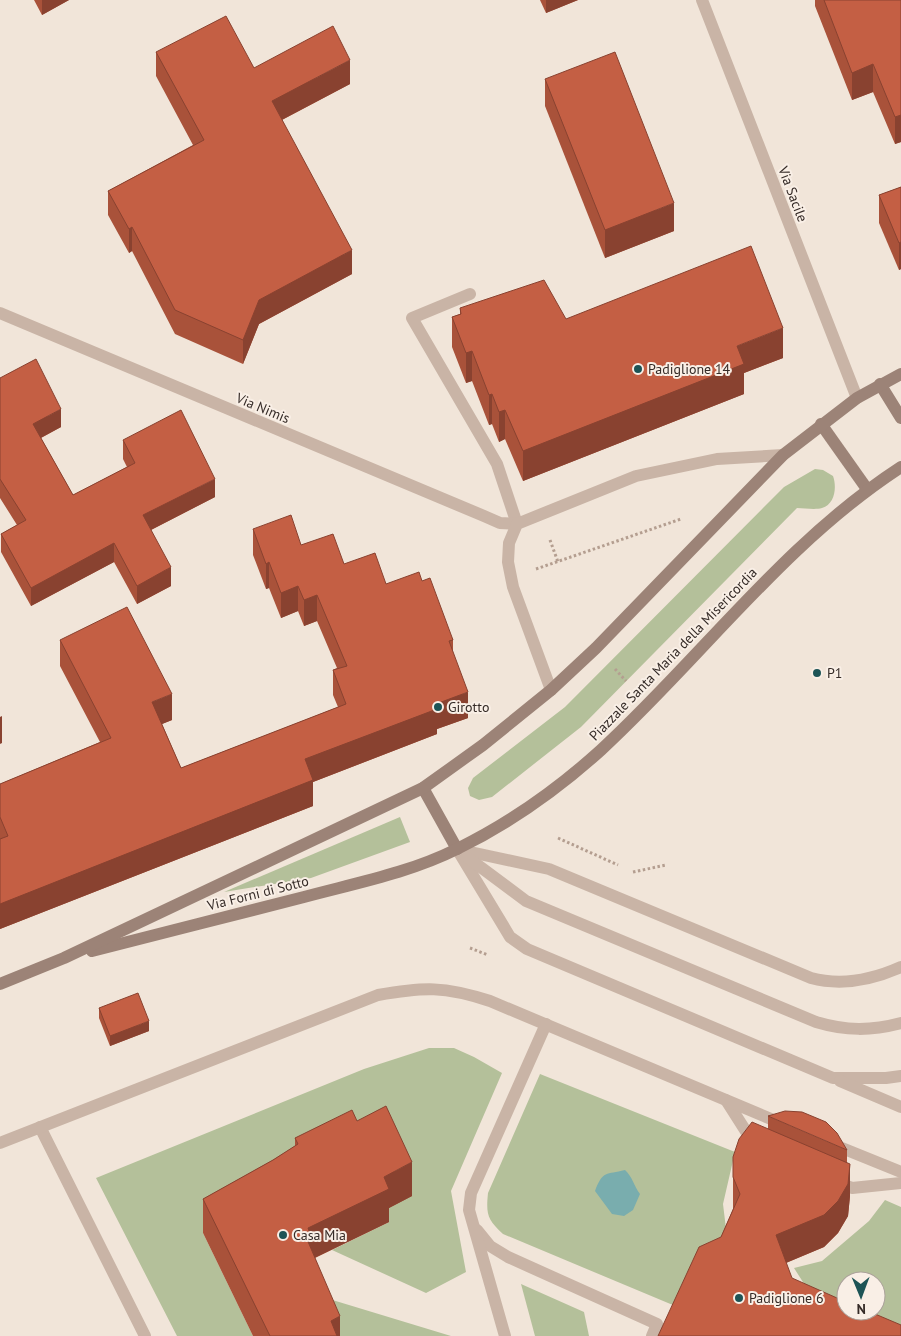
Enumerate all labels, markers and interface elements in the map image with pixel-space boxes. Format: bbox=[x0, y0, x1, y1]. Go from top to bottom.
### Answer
street label: Via Sacile bbox=[774, 163, 812, 224]
place label: Padiglione 14 bbox=[648, 360, 731, 378]
marker: Padiglione 14 bbox=[632, 363, 644, 375]
street label: Via Nimis bbox=[233, 388, 293, 427]
street label: Piazzale Santa Maria della Misericordia bbox=[585, 564, 761, 744]
place label: P1 bbox=[827, 664, 842, 682]
marker: P1 bbox=[811, 667, 823, 679]
place label: Girotto bbox=[448, 698, 489, 716]
marker: Girotto bbox=[432, 701, 444, 713]
street label: Via Forni di Sotto bbox=[204, 872, 311, 915]
place label: Casa Mia bbox=[293, 1226, 346, 1244]
marker: Casa Mia bbox=[277, 1229, 289, 1241]
north arrow bbox=[836, 1271, 886, 1321]
place label: Padiglione 6 bbox=[749, 1289, 824, 1307]
marker: Padiglione 6 bbox=[733, 1292, 745, 1304]
text: N bbox=[856, 1300, 866, 1318]

